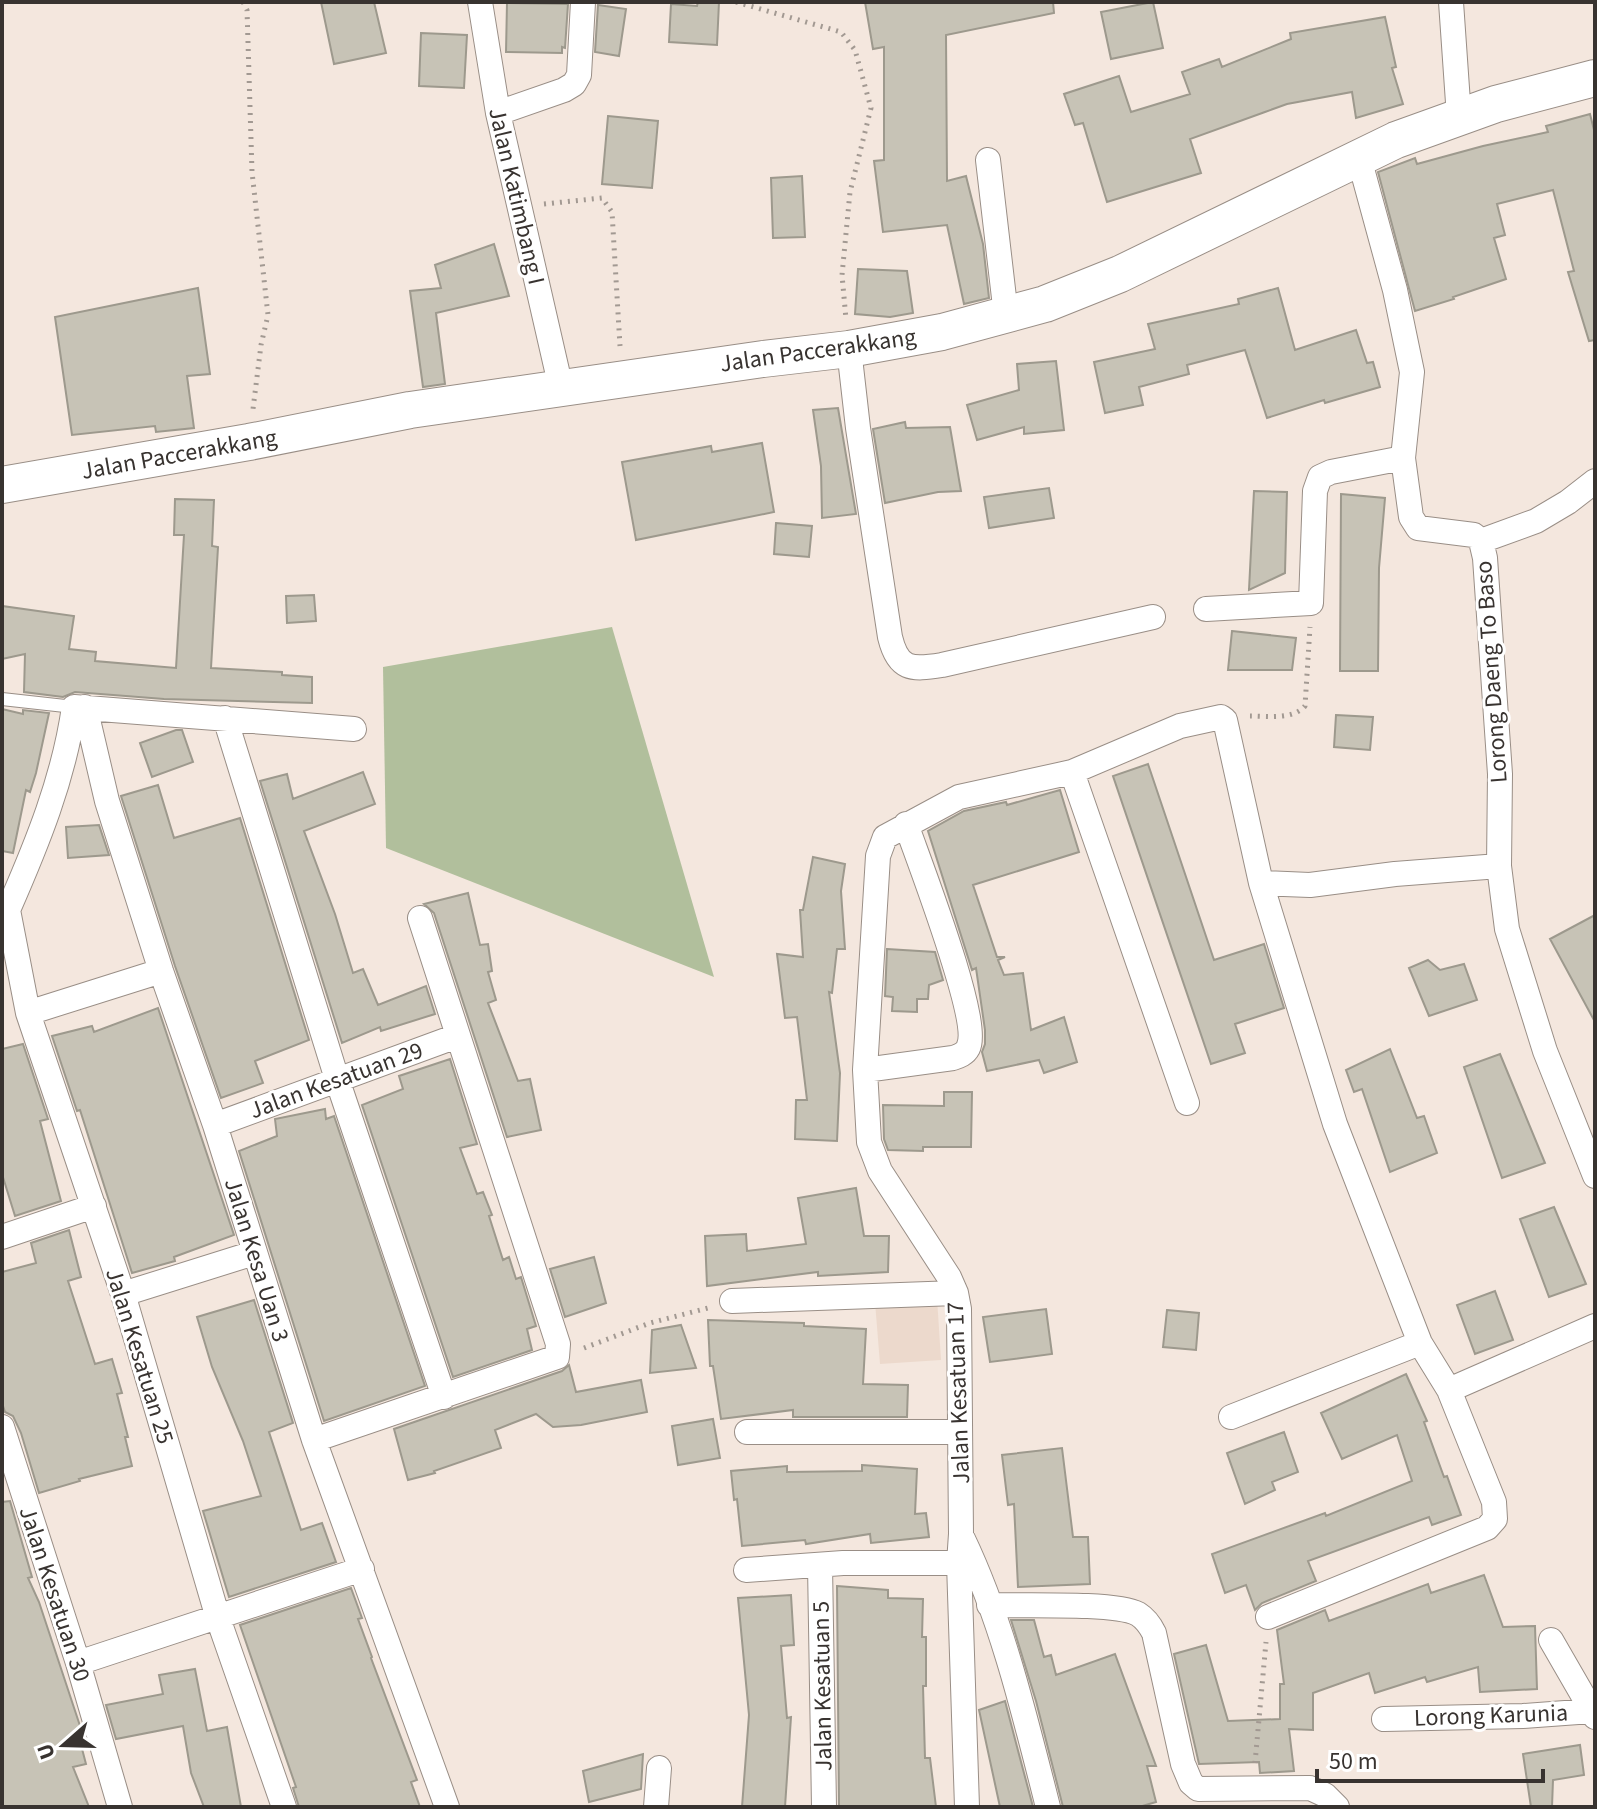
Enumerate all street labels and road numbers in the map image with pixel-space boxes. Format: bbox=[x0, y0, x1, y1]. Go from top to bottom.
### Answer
street label: Jalan Katimbang I bbox=[479, 104, 554, 288]
street label: Jalan Paccerakkang bbox=[718, 319, 918, 382]
street label: Jalan Paccerakkang bbox=[79, 420, 280, 489]
street label: Lorong Daeng To Baso bbox=[1466, 560, 1517, 784]
street label: Jalan Kesatuan 29 bbox=[245, 1033, 428, 1128]
street label: Jalan Kesa Uan 3 bbox=[215, 1174, 298, 1346]
street label: Jalan Kesatuan 25 bbox=[96, 1264, 183, 1448]
street label: Jalan Kesatuan 17 bbox=[938, 1301, 979, 1485]
street label: Jalan Kesatuan 30 bbox=[10, 1502, 99, 1686]
street label: Jalan Kesatuan 5 bbox=[804, 1601, 841, 1771]
street label: Lorong Karunia bbox=[1413, 1695, 1569, 1736]

